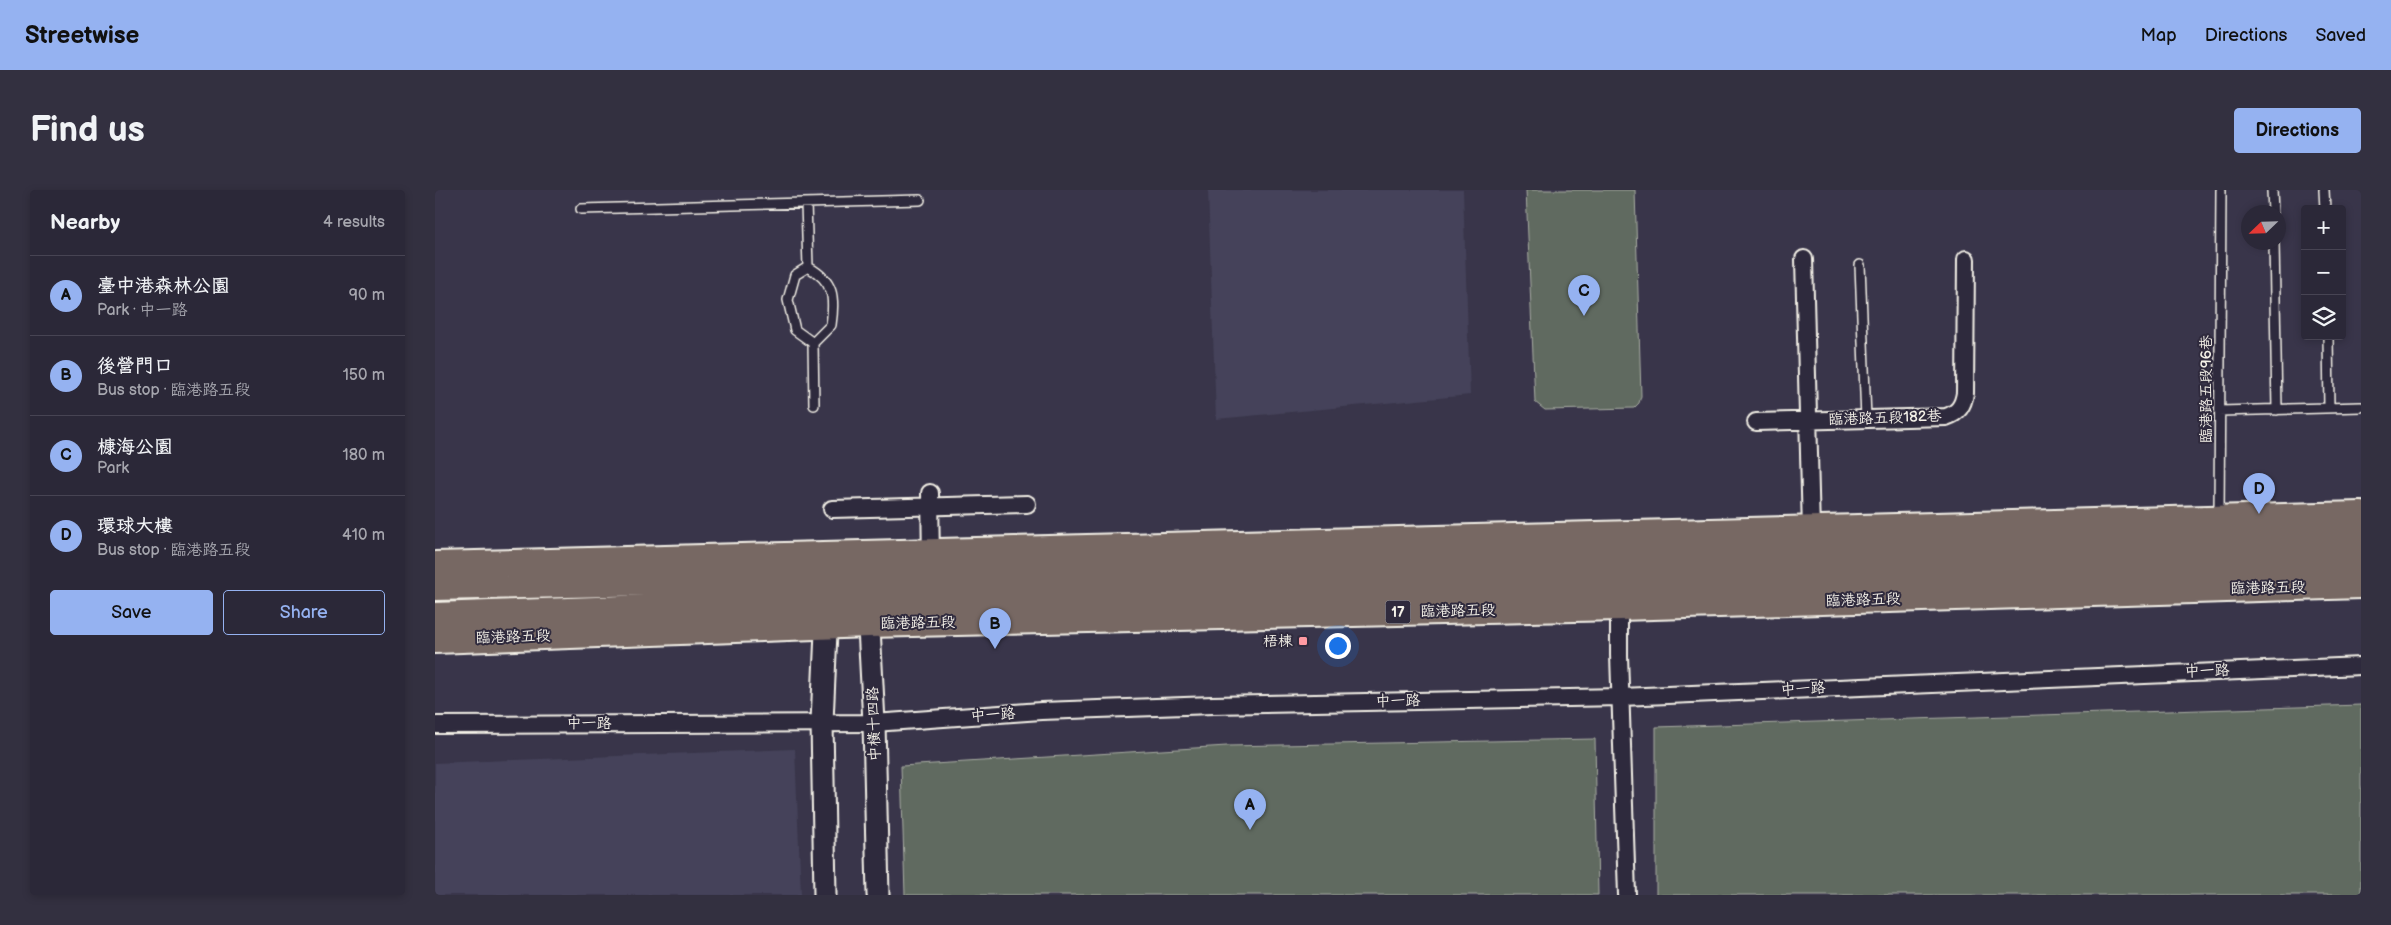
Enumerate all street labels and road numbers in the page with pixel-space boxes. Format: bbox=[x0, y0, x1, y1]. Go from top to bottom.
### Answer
street label: 臨港路五段96巷 bbox=[2197, 335, 2216, 443]
street label: 臨港路五段182巷 bbox=[1828, 407, 1942, 429]
street label: 臨港路五段 bbox=[2230, 578, 2306, 598]
street label: 臨港路五段 bbox=[1825, 589, 1901, 611]
road number: 17 bbox=[1385, 601, 1411, 624]
street label: 臨港路五段 bbox=[1420, 601, 1496, 621]
street label: 臨港路五段 bbox=[880, 613, 956, 633]
street label: 臨港路五段 bbox=[475, 626, 551, 648]
street label: 中一路 bbox=[2184, 661, 2230, 681]
street label: 中一路 bbox=[1780, 678, 1826, 700]
street label: 中橫十四路 bbox=[863, 686, 885, 762]
street label: 中一路 bbox=[1375, 691, 1421, 711]
street label: 中一路 bbox=[970, 704, 1016, 726]
street label: 中一路 bbox=[566, 714, 612, 733]

